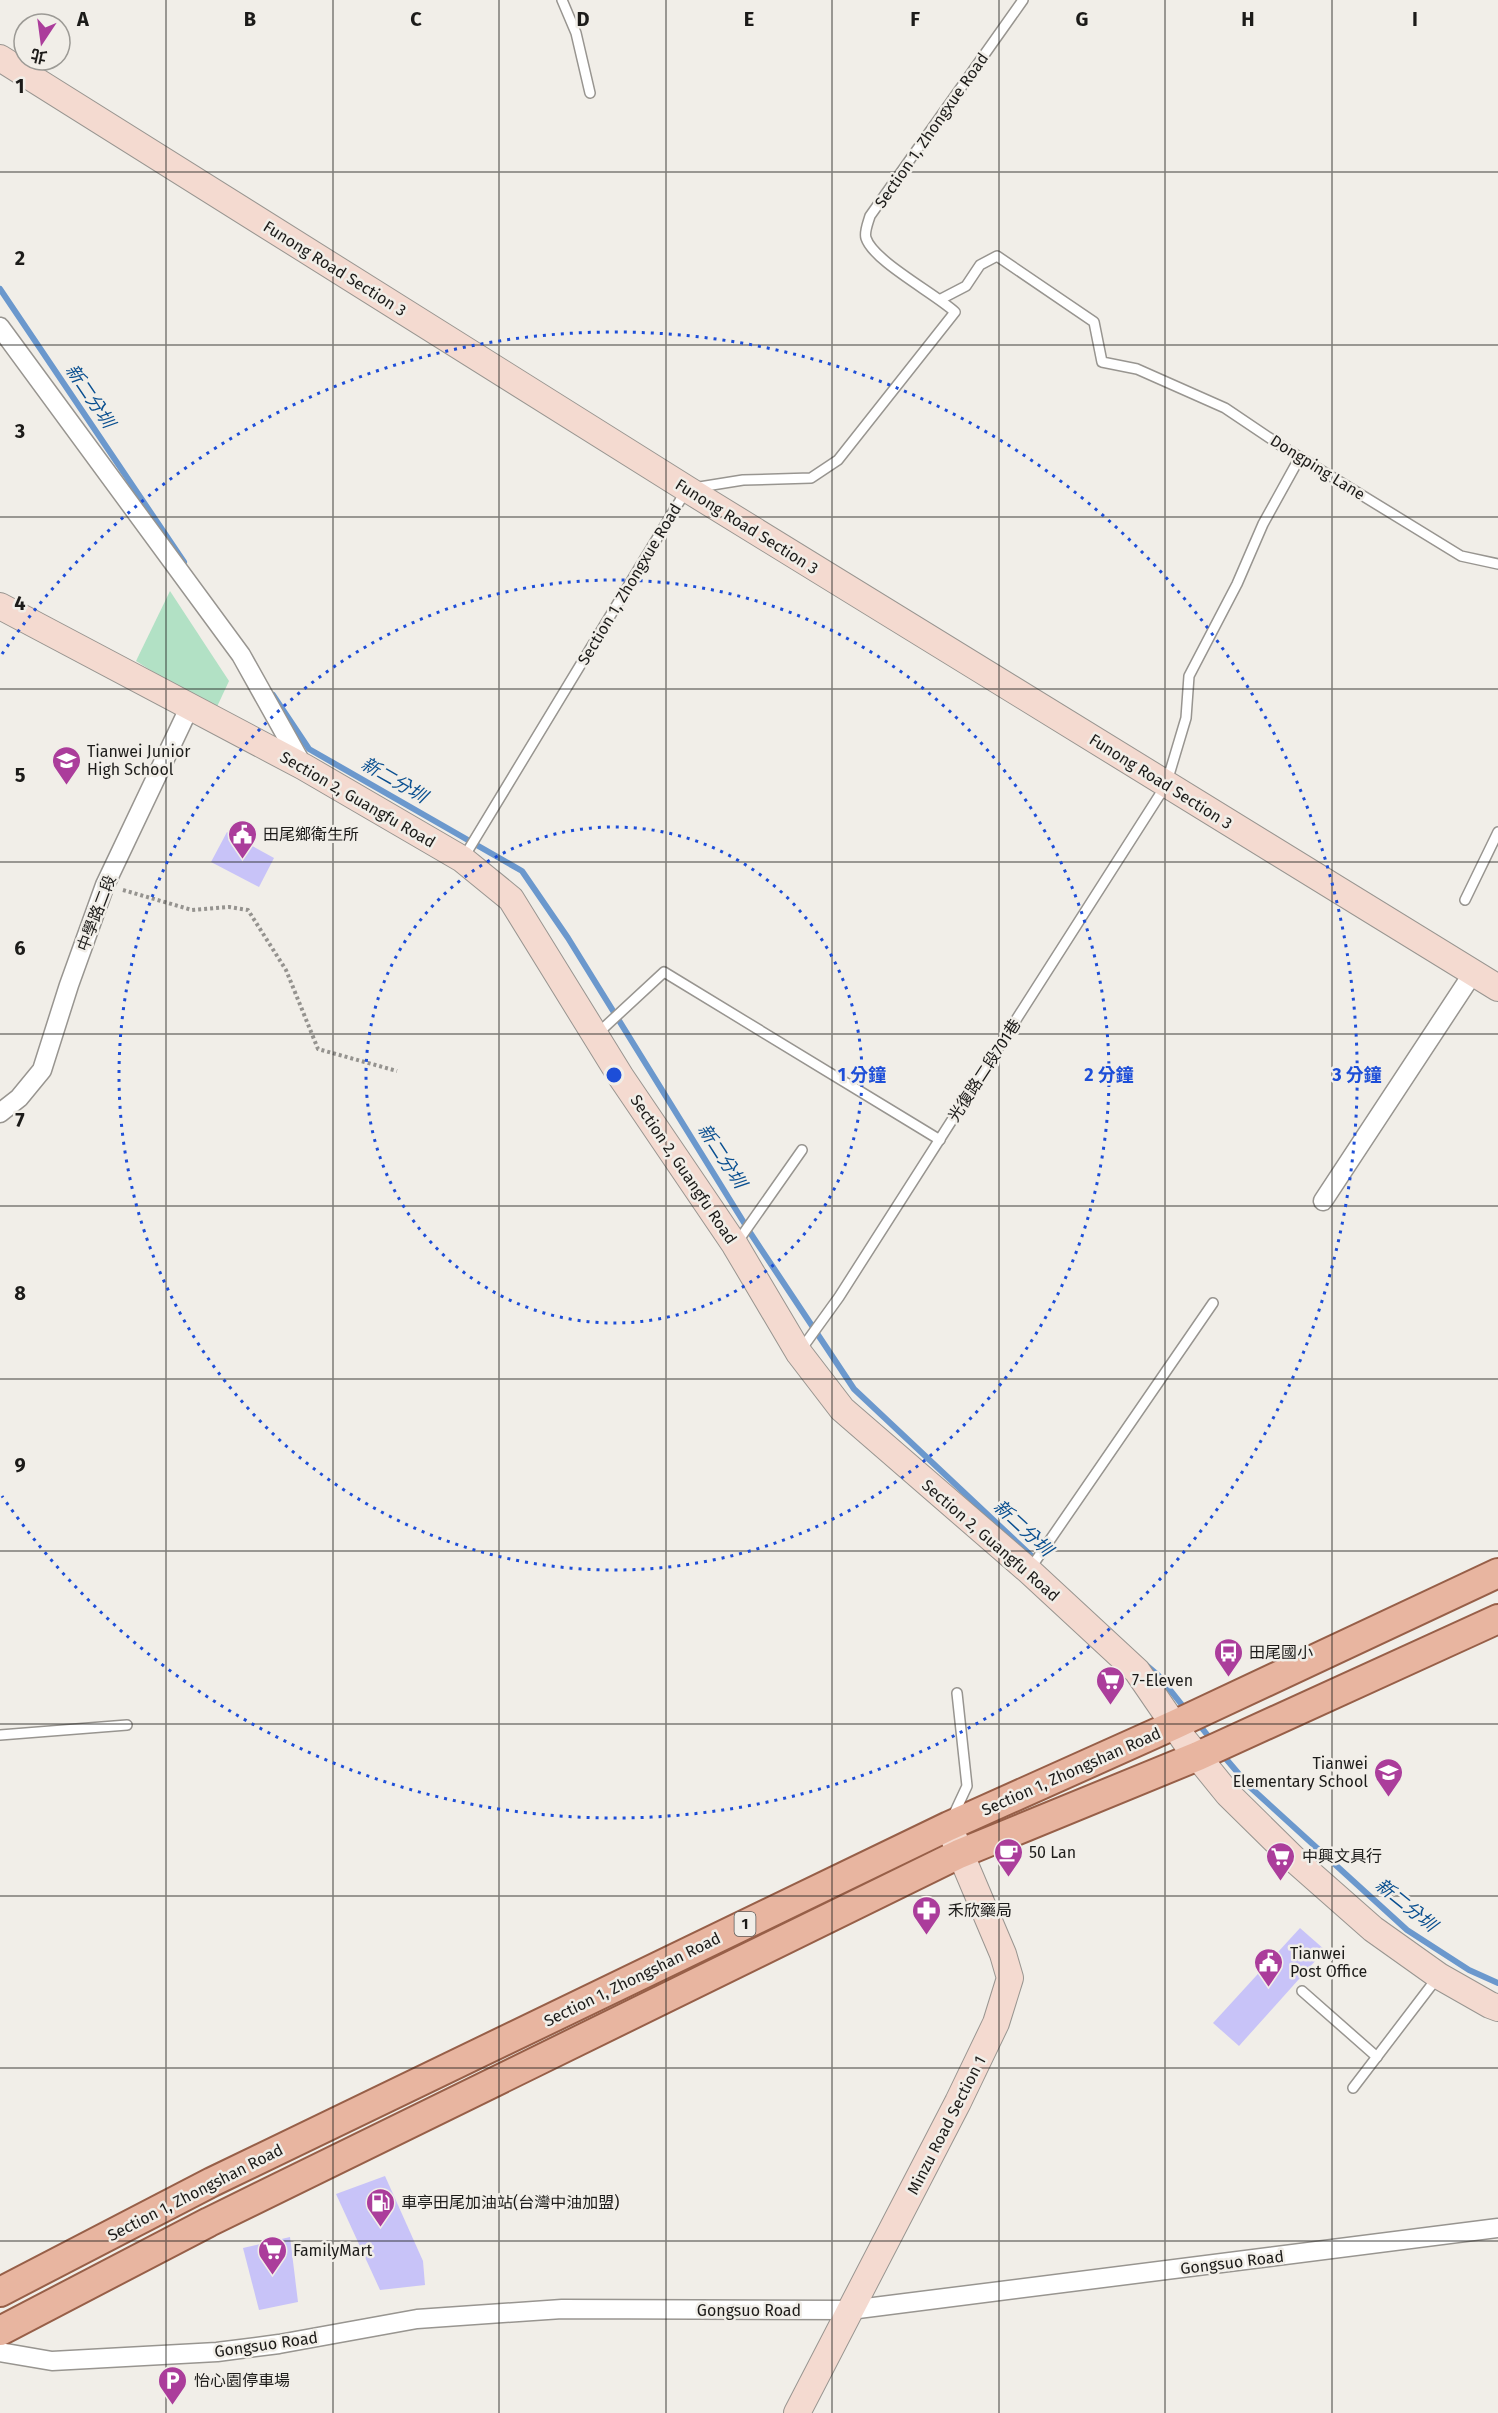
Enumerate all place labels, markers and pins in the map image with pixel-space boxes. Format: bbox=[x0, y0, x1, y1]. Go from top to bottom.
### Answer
place label: Tianwei Junior High School bbox=[87, 742, 191, 779]
school or university icon: Tianwei Junior High School bbox=[50, 744, 82, 786]
public building icon: 田尾鄉衛生所 bbox=[226, 818, 258, 860]
place label: 田尾鄉衛生所 bbox=[263, 825, 359, 844]
centre of rings bbox=[604, 1065, 624, 1085]
bus stop icon: 田尾國小 bbox=[1212, 1636, 1244, 1678]
place label: 田尾國小 bbox=[1249, 1643, 1313, 1662]
supermarket icon: 7-Eleven bbox=[1095, 1664, 1127, 1706]
place label: 7-Eleven bbox=[1132, 1671, 1193, 1690]
place label: Tianwei Elementary School bbox=[1233, 1754, 1368, 1791]
school or university icon: Tianwei Elementary School bbox=[1373, 1756, 1405, 1798]
cafe icon: 50 Lan bbox=[992, 1836, 1024, 1878]
supermarket icon: 中興文具行 bbox=[1265, 1840, 1297, 1882]
place label: 50 Lan bbox=[1029, 1843, 1076, 1862]
place label: 中興文具行 bbox=[1302, 1847, 1382, 1866]
pharmacy icon: 禾欣藥局 bbox=[911, 1894, 943, 1936]
place label: 禾欣藥局 bbox=[948, 1901, 1012, 1920]
place label: Tianwei Post Office bbox=[1290, 1944, 1367, 1981]
public building icon: Tianwei Post Office bbox=[1253, 1946, 1285, 1988]
fuel station icon: 車亭田尾加油站(台灣中油加盟) bbox=[364, 2186, 396, 2228]
place label: 車亭田尾加油站(台灣中油加盟) bbox=[401, 2193, 619, 2212]
supermarket icon: FamilyMart bbox=[256, 2234, 288, 2276]
place label: FamilyMart bbox=[293, 2241, 373, 2260]
parking icon: 怡心園停車場 bbox=[157, 2364, 189, 2406]
place label: 怡心園停車場 bbox=[194, 2371, 290, 2390]

